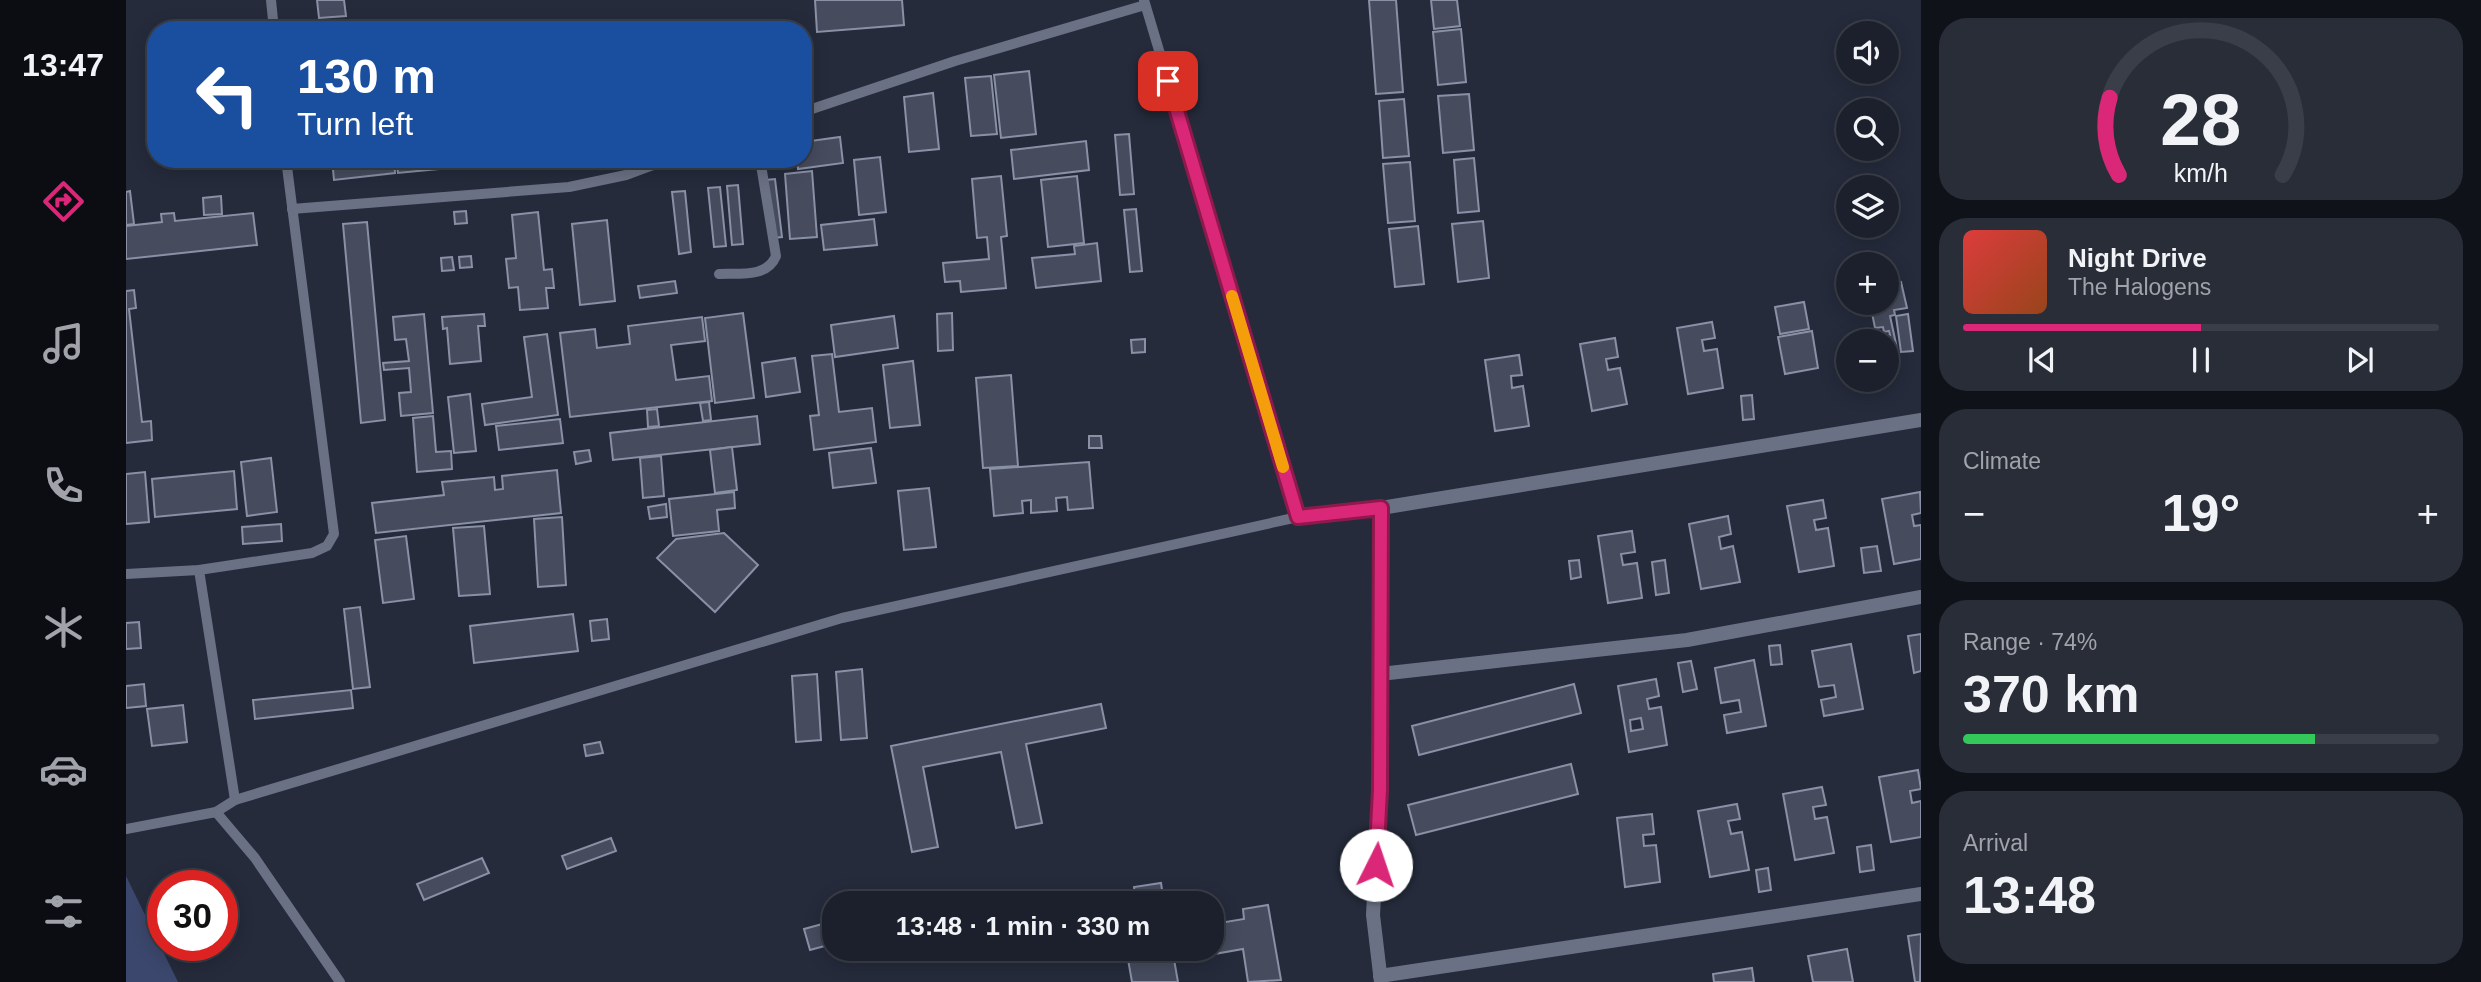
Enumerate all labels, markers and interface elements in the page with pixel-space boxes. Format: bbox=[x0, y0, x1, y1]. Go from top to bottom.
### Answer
map controls bbox=[1836, 21, 1899, 392]
button: sound bbox=[1836, 21, 1899, 84]
text: 13:47 bbox=[22, 47, 104, 83]
icon: left bbox=[182, 49, 273, 140]
text: 130 m bbox=[297, 49, 436, 103]
pin bbox=[1138, 51, 1198, 111]
icon: arrive bbox=[1149, 62, 1187, 100]
text: 28 bbox=[2161, 79, 2241, 160]
button: search bbox=[1836, 98, 1899, 161]
text: Turn left bbox=[297, 106, 413, 142]
text: km/h bbox=[2174, 159, 2228, 187]
button: layers bbox=[1836, 175, 1899, 238]
icon: directions bbox=[39, 177, 88, 226]
text: Night Drive bbox=[2068, 243, 2207, 273]
button: + bbox=[1836, 252, 1899, 315]
text: The Halogens bbox=[2068, 274, 2211, 300]
icon: music bbox=[39, 319, 88, 368]
button: − bbox=[1836, 329, 1899, 392]
icon: previous bbox=[2023, 341, 2061, 379]
icon: pause bbox=[2182, 341, 2220, 379]
icon: next bbox=[2341, 341, 2379, 379]
text: Climate bbox=[1963, 448, 2041, 474]
icon: phone bbox=[39, 461, 88, 510]
text: 19° bbox=[2162, 484, 2240, 542]
text: − bbox=[1963, 493, 1985, 535]
text: + bbox=[2417, 493, 2439, 535]
icon: climate bbox=[39, 603, 88, 652]
text: Range · 74% bbox=[1963, 629, 2097, 655]
text: 370 km bbox=[1963, 665, 2139, 723]
icon: car bbox=[39, 745, 88, 794]
position arrow bbox=[1339, 828, 1413, 902]
text: Arrival bbox=[1963, 830, 2028, 856]
text: 13:48 bbox=[1963, 866, 2096, 924]
speed limit sign: 30 bbox=[147, 870, 238, 961]
icon: filters bbox=[39, 887, 88, 936]
text: 13:48 · 1 min · 330 m bbox=[896, 911, 1150, 941]

